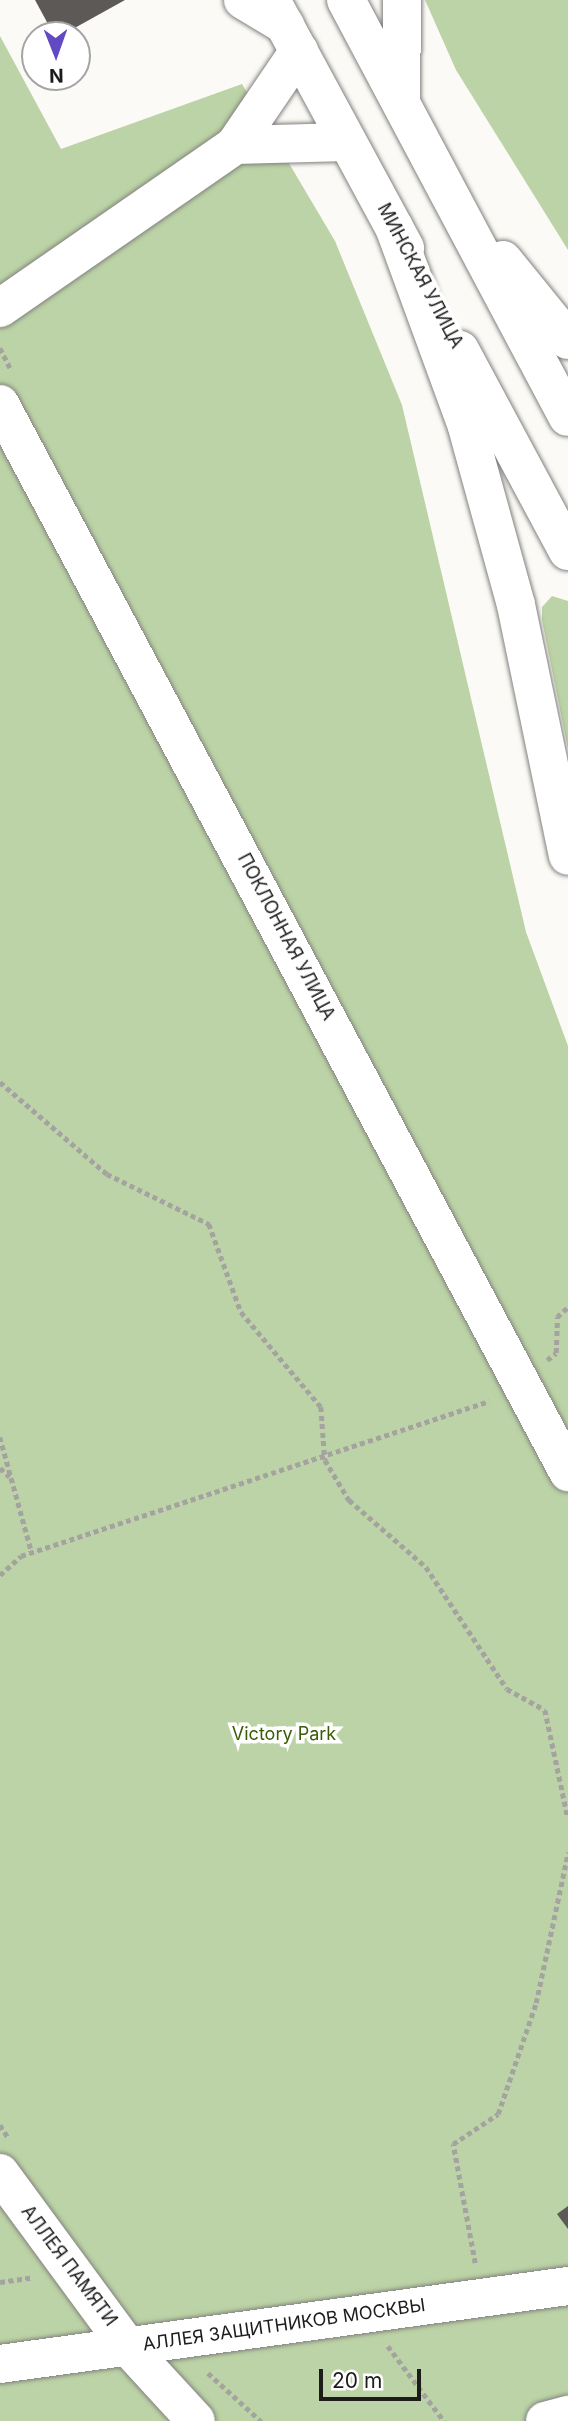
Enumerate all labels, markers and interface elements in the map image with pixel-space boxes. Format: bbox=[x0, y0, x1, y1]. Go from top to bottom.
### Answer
north arrow bbox=[21, 21, 91, 91]
text: N bbox=[49, 64, 64, 87]
street label: МИНСКАЯ УЛИЦА bbox=[373, 200, 467, 352]
street label: ПОКЛОННАЯ УЛИЦА bbox=[233, 850, 339, 1024]
park label: Victory Park bbox=[232, 1723, 336, 1745]
street label: АЛЛЕЯ ПАМЯТИ bbox=[17, 2201, 121, 2331]
street label: АЛЛЕЯ ЗАЩИТНИКОВ МОСКВЫ bbox=[141, 2294, 427, 2356]
scale bar bbox=[323, 2354, 424, 2398]
text: 20 m bbox=[332, 2368, 382, 2393]

